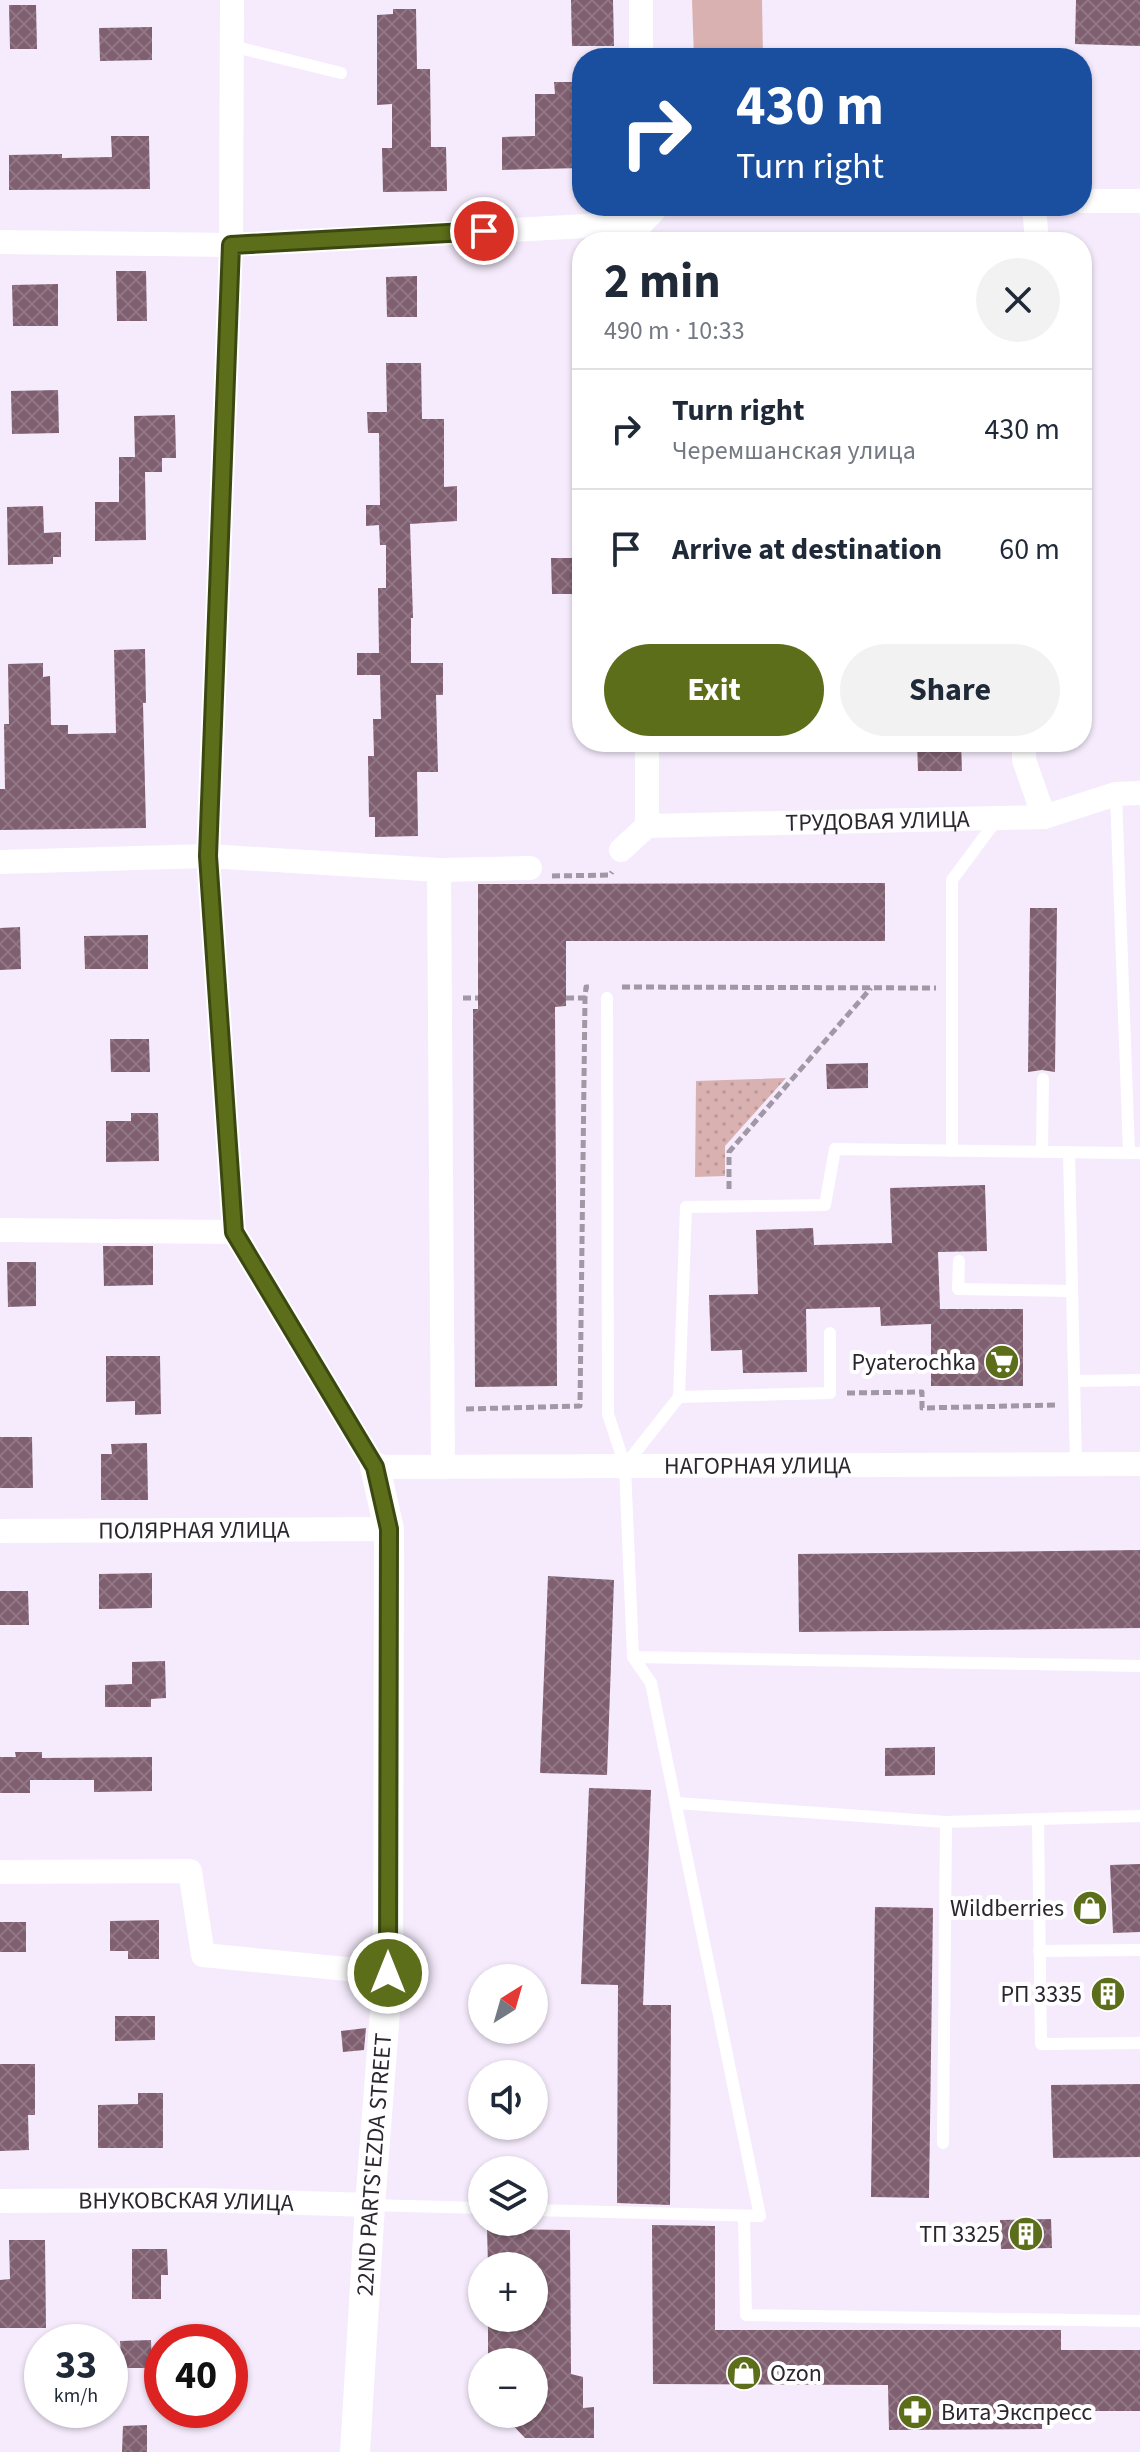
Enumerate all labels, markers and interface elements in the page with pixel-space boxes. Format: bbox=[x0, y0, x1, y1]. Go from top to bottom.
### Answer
text: 430 m bbox=[736, 67, 884, 146]
icon: right bbox=[604, 80, 708, 184]
text: Turn right bbox=[736, 141, 884, 192]
pin bbox=[450, 197, 518, 265]
icon: arrive bbox=[462, 209, 506, 253]
text: 2 min bbox=[604, 248, 721, 316]
button: close bbox=[976, 258, 1060, 342]
text: 490 m · 10:33 bbox=[604, 312, 745, 349]
text: Turn right bbox=[672, 389, 804, 432]
icon: right bbox=[604, 407, 648, 451]
text: 430 m bbox=[984, 408, 1060, 451]
text: Черемшанская улица bbox=[672, 432, 916, 469]
icon: arrive bbox=[604, 527, 648, 571]
text: Arrive at destination bbox=[672, 528, 942, 571]
text: 60 m bbox=[999, 528, 1060, 571]
button: Exit bbox=[604, 644, 824, 736]
button: Share bbox=[840, 644, 1060, 736]
street label: ТРУДОВАЯ УЛИЦА bbox=[785, 802, 970, 841]
supermarket icon: Pyaterochka bbox=[983, 1343, 1021, 1381]
place label: Pyaterochka bbox=[851, 1345, 976, 1380]
street label: НАГОРНАЯ УЛИЦА bbox=[664, 1448, 851, 1484]
street label: ПОЛЯРНАЯ УЛИЦА bbox=[98, 1513, 290, 1548]
shop icon: Wildberries bbox=[1071, 1889, 1109, 1927]
place label: Wildberries bbox=[950, 1891, 1064, 1926]
position arrow bbox=[346, 1931, 430, 2015]
north arrow bbox=[468, 1964, 548, 2044]
map controls bbox=[468, 1964, 548, 2428]
building icon: РП 3335 bbox=[1089, 1975, 1127, 2013]
place label: РП 3335 bbox=[1000, 1977, 1082, 2012]
street label: 22ND PARTS'EZDA STREET bbox=[347, 2032, 401, 2297]
button: sound bbox=[468, 2060, 548, 2140]
button: layers bbox=[468, 2156, 548, 2236]
street label: ВНУКОВСКАЯ УЛИЦА bbox=[78, 2183, 294, 2221]
building icon: ТП 3325 bbox=[1007, 2215, 1045, 2253]
place label: ТП 3325 bbox=[919, 2217, 1000, 2252]
button: + bbox=[468, 2252, 548, 2332]
speed limit sign: 40 bbox=[144, 2324, 248, 2428]
text: 33 bbox=[55, 2337, 97, 2394]
button: − bbox=[468, 2348, 548, 2428]
shop icon: Ozon bbox=[725, 2354, 763, 2392]
place label: Ozon bbox=[770, 2356, 822, 2391]
text: km/h bbox=[54, 2382, 98, 2410]
pharmacy icon: Вита Экспресс bbox=[896, 2393, 934, 2431]
place label: Вита Экспресс bbox=[941, 2395, 1092, 2430]

